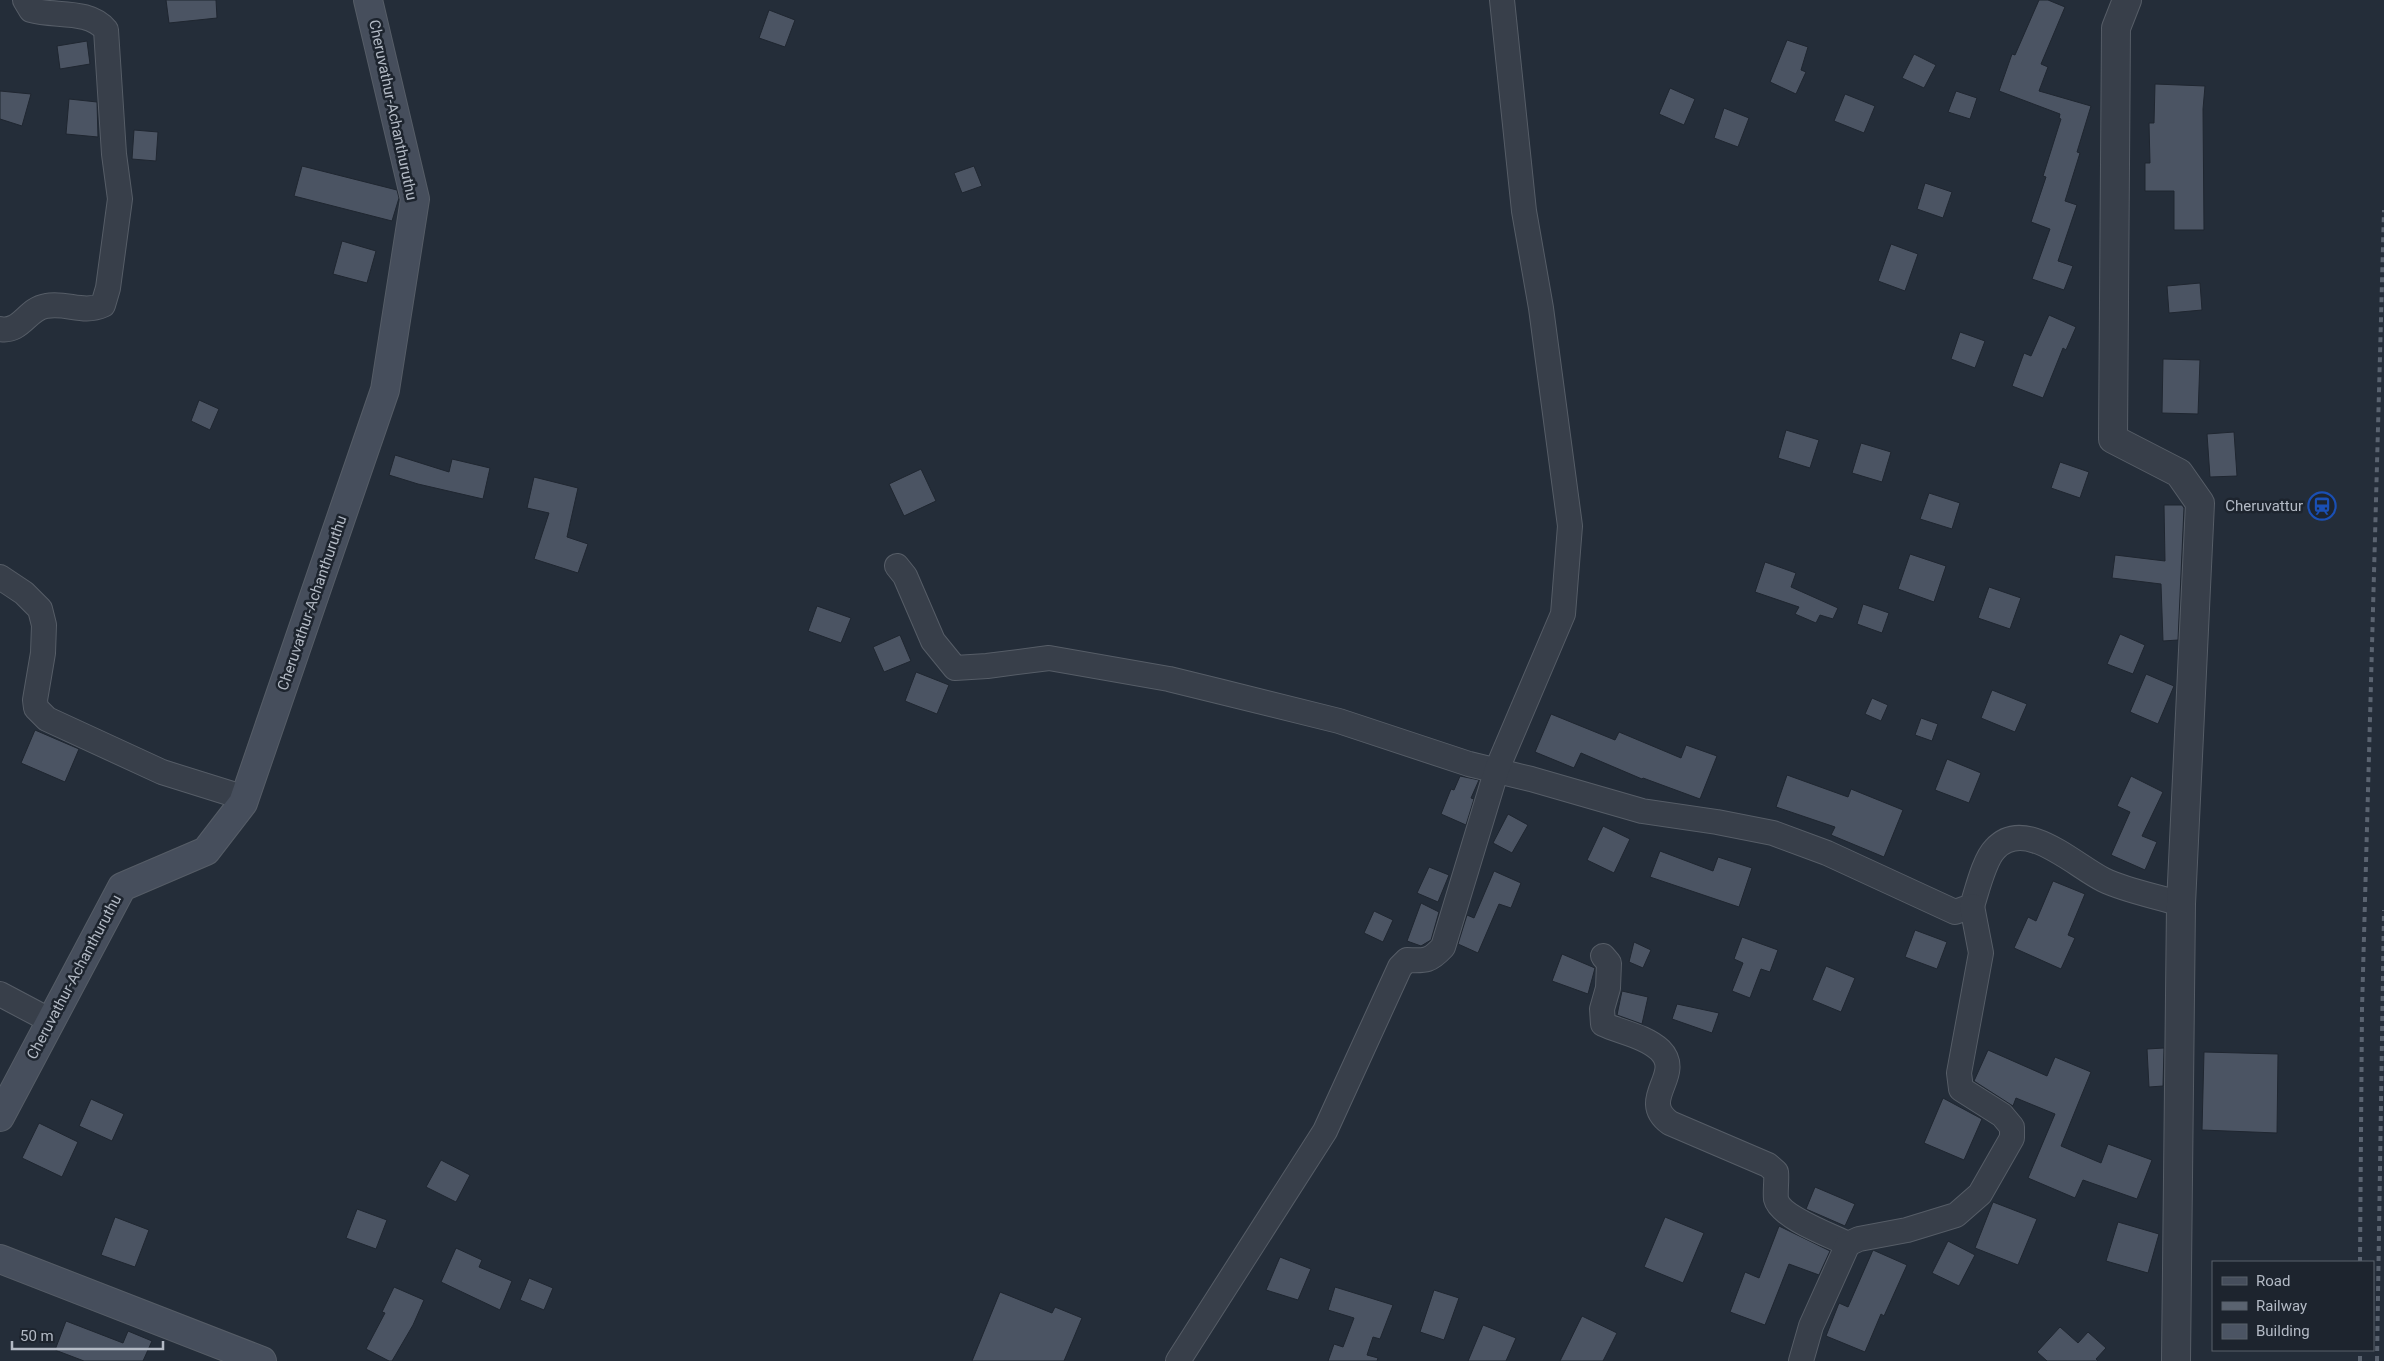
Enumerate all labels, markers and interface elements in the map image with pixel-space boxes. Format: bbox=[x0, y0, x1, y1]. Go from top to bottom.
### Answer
street label: Cheruvathur-Achanthuruthu bbox=[365, 18, 421, 202]
station icon: Cheruvattur bbox=[2307, 491, 2337, 521]
place label: Cheruvattur bbox=[2225, 497, 2303, 515]
street label: Cheruvathur-Achanthuruthu bbox=[274, 513, 350, 693]
street label: Cheruvathur-Achanthuruthu bbox=[23, 892, 125, 1062]
legend bbox=[2212, 1261, 2374, 1351]
text: Road bbox=[2256, 1272, 2290, 1290]
text: Railway bbox=[2256, 1297, 2307, 1315]
scale bar bbox=[12, 1318, 164, 1350]
text: Building bbox=[2256, 1322, 2310, 1340]
text: 50 m bbox=[20, 1327, 54, 1345]

